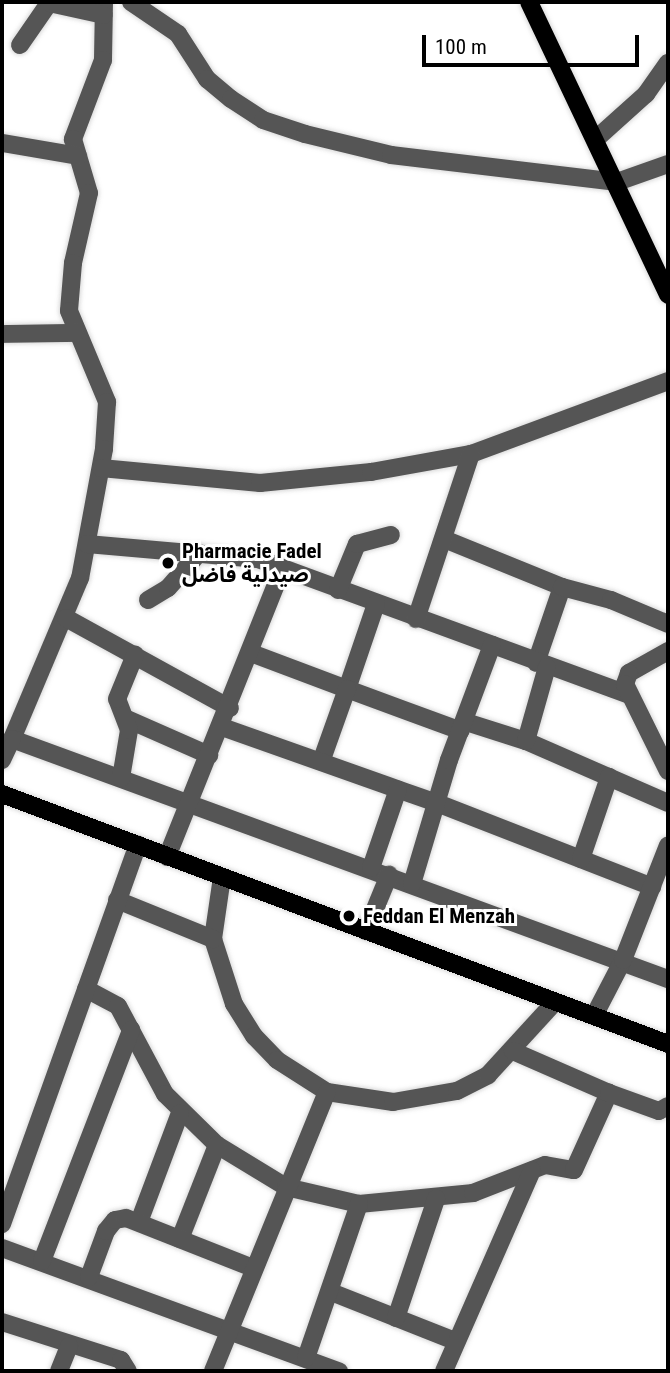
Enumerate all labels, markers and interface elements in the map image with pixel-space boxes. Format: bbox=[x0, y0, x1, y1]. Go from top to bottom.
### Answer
scale bar bbox=[425, 21, 642, 65]
text: 100 m bbox=[435, 35, 487, 59]
place label: Pharmacie Fadel صيدلية فاضل bbox=[182, 538, 322, 588]
marker: Pharmacie Fadel صيدلية فاضل bbox=[160, 555, 176, 571]
place label: Feddan El Menzah bbox=[363, 903, 515, 929]
marker: Feddan El Menzah bbox=[341, 908, 357, 924]

